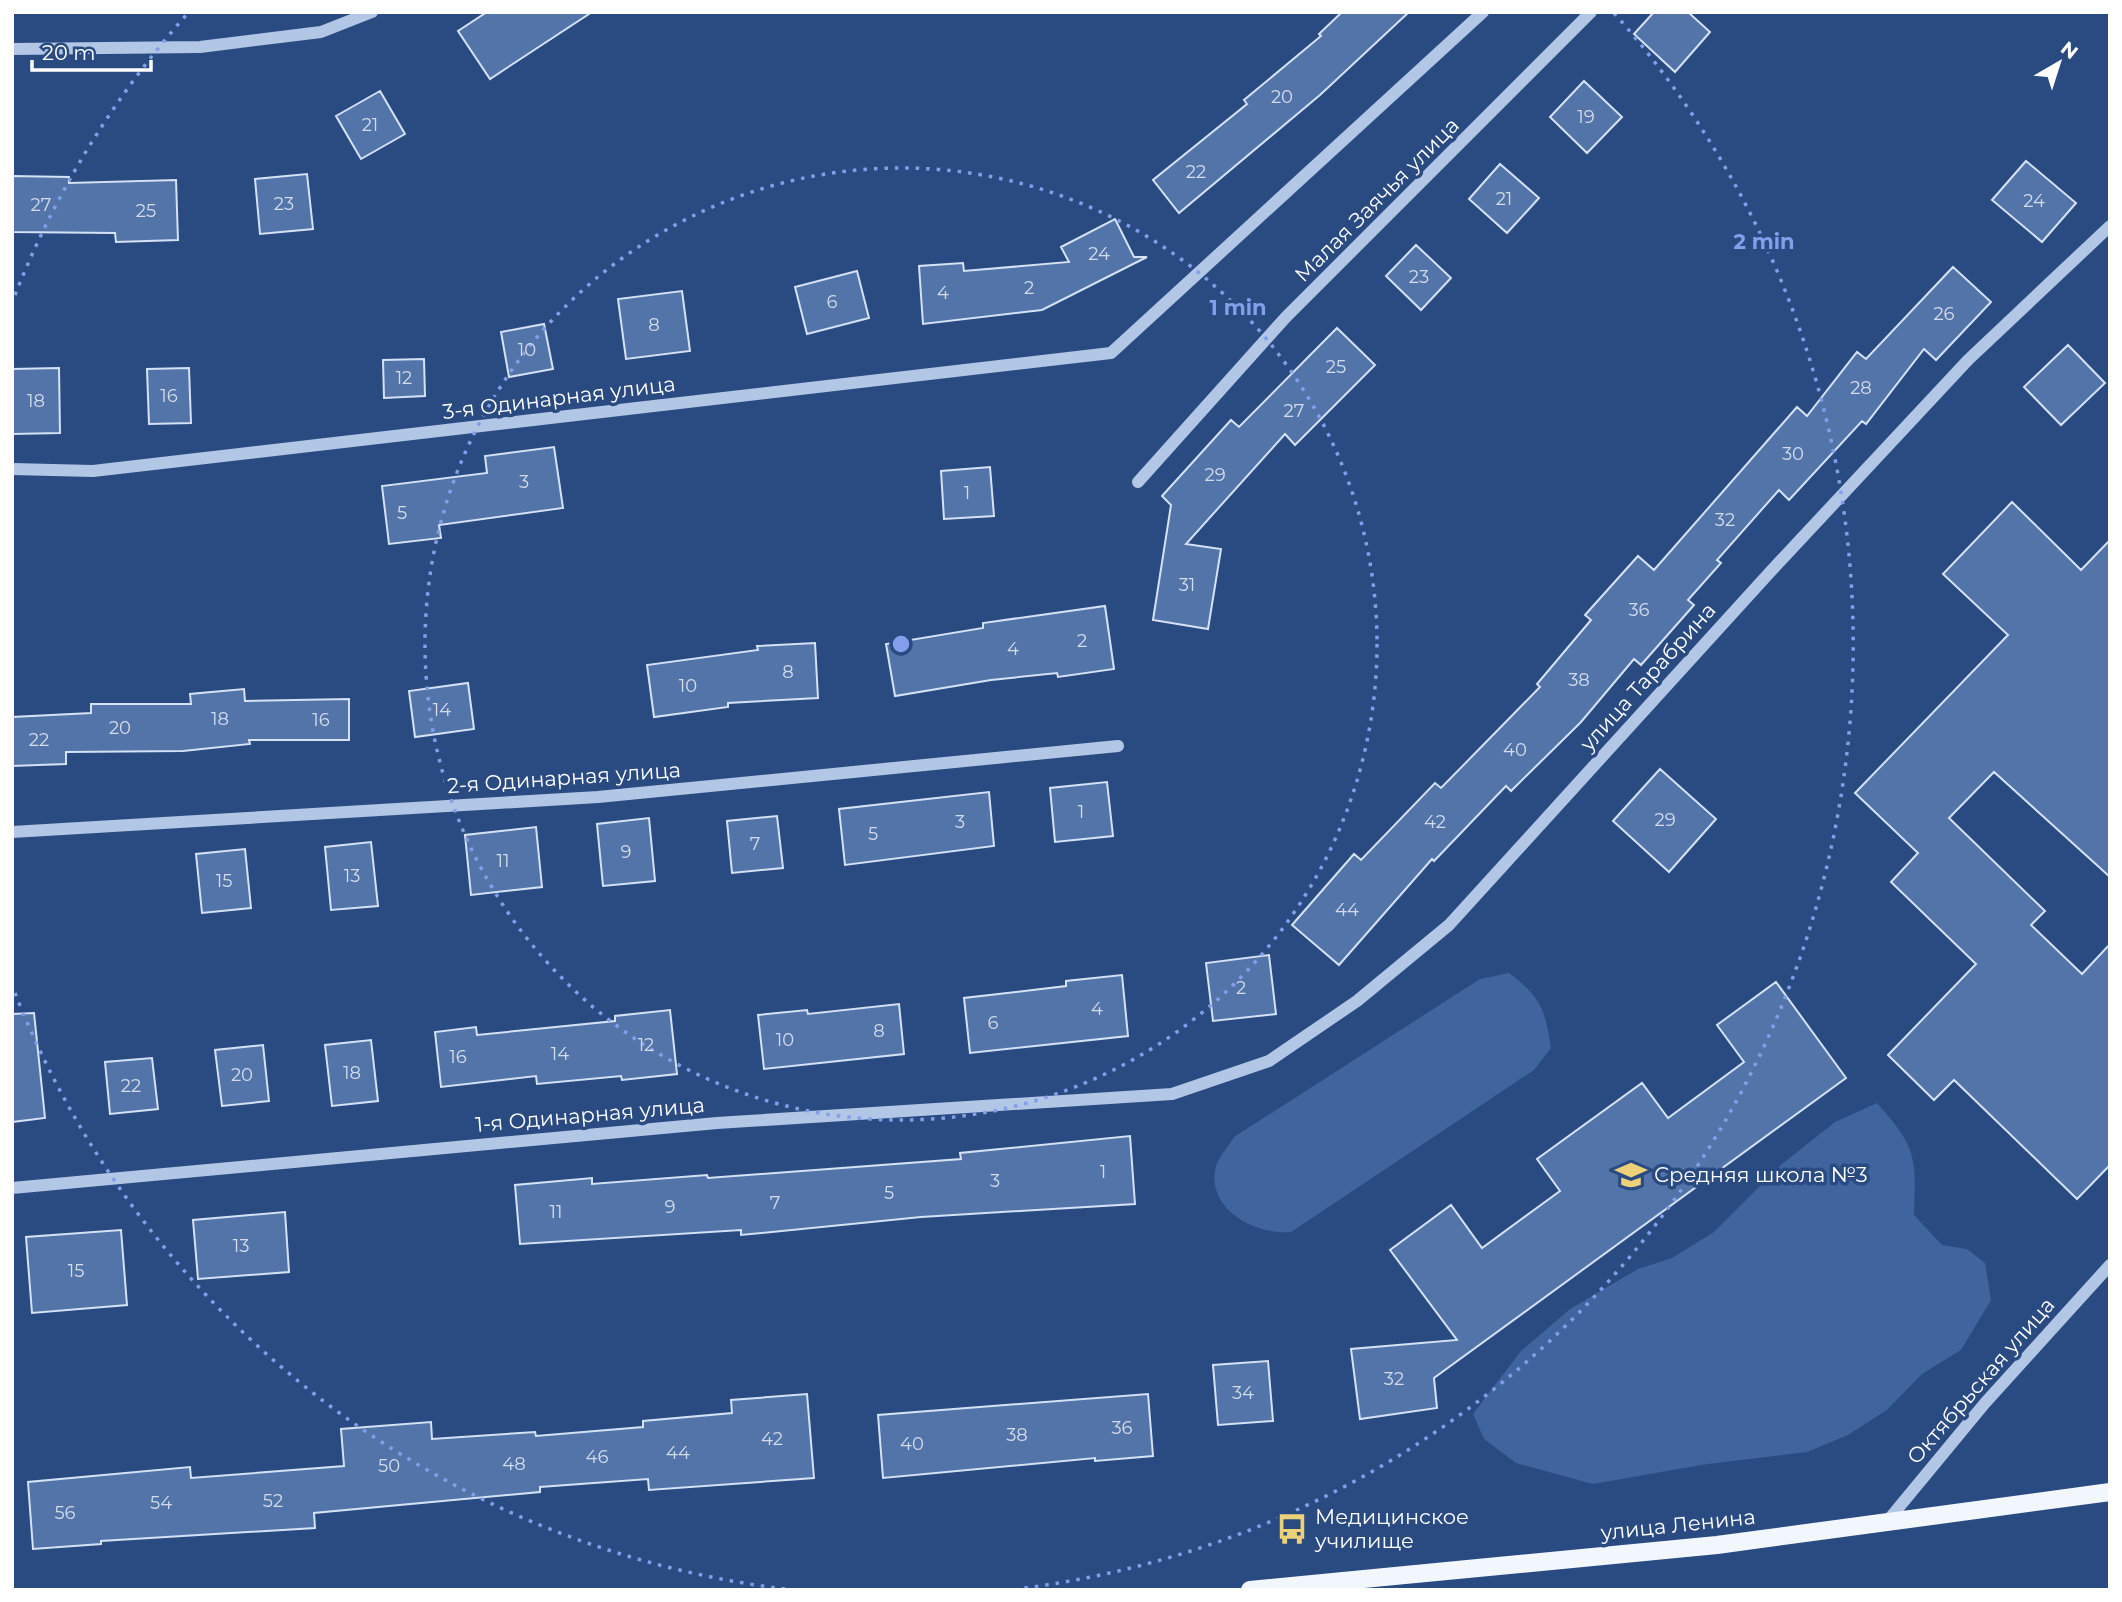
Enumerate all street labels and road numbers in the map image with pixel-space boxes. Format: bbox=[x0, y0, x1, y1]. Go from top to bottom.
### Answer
street label: Малая Заячья улица bbox=[1289, 112, 1464, 287]
street label: 3-я Одинарная улица bbox=[441, 371, 677, 424]
street label: улица Тарабрина bbox=[1574, 597, 1721, 757]
street label: 2-я Одинарная улица bbox=[446, 757, 682, 798]
street label: 1-я Одинарная улица bbox=[474, 1092, 706, 1137]
street label: Октябрьская улица bbox=[1902, 1292, 2060, 1469]
street label: улица Ленина bbox=[1598, 1504, 1757, 1545]

